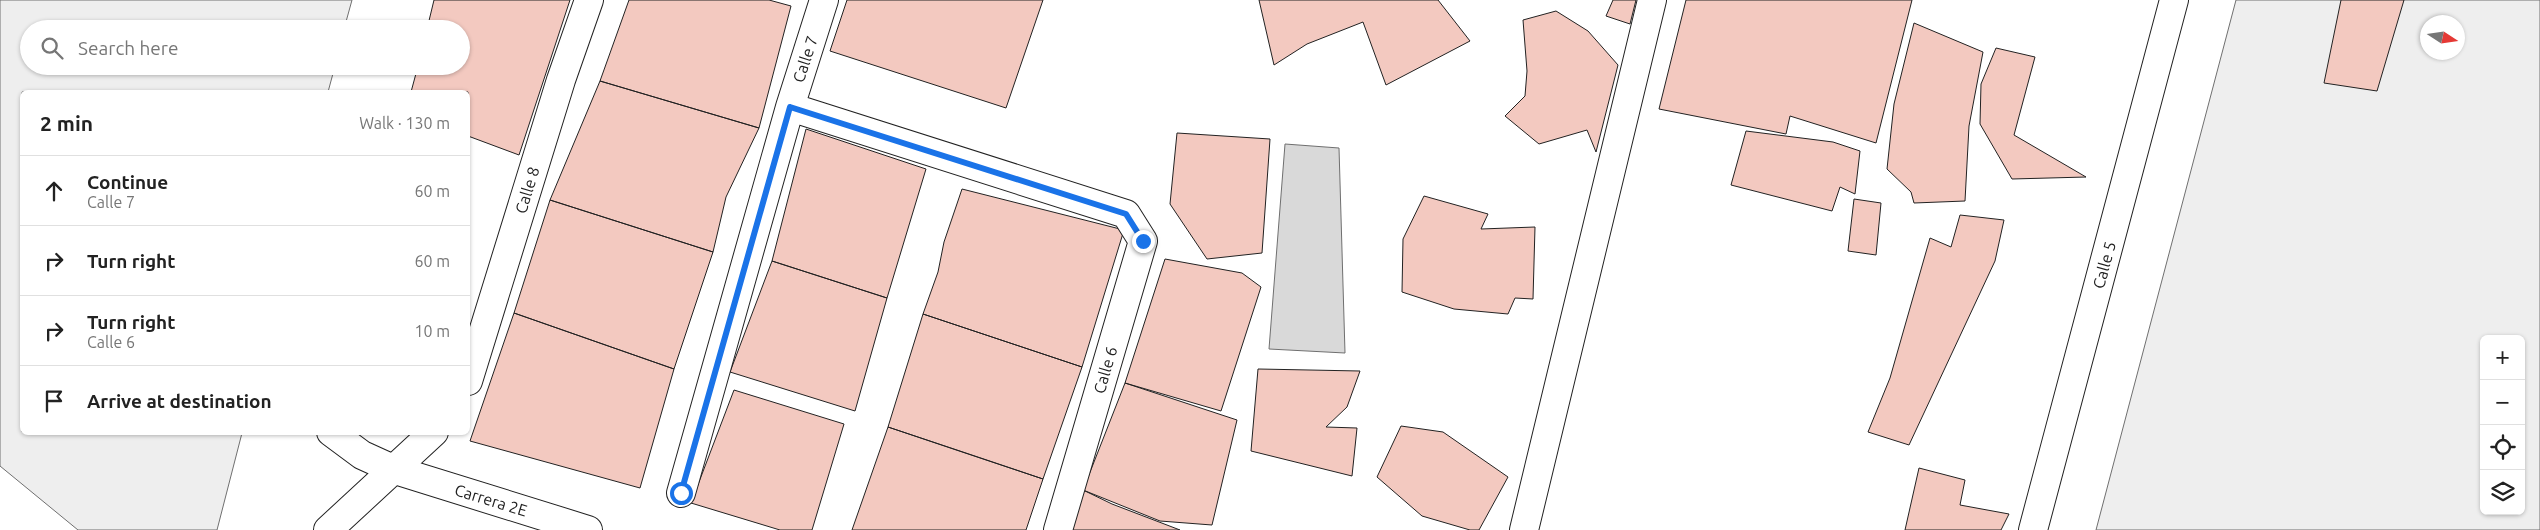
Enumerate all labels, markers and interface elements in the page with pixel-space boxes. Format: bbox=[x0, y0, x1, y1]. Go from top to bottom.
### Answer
north arrow bbox=[2420, 15, 2465, 60]
search box bbox=[20, 20, 470, 75]
street label: Calle 7 bbox=[789, 33, 821, 85]
icon: search bbox=[38, 34, 66, 62]
text: Search here bbox=[78, 37, 178, 59]
text: 2 min bbox=[40, 111, 93, 135]
text: Walk · 130 m bbox=[359, 114, 450, 132]
street label: Calle 8 bbox=[511, 164, 543, 216]
text: Continue bbox=[87, 171, 168, 193]
icon: ahead bbox=[40, 177, 68, 205]
text: 60 m bbox=[414, 182, 450, 200]
text: Calle 7 bbox=[87, 193, 135, 211]
route end bbox=[1132, 230, 1155, 253]
street label: Calle 5 bbox=[2089, 240, 2119, 290]
icon: right bbox=[40, 247, 68, 275]
text: Turn right bbox=[87, 250, 175, 272]
text: 60 m bbox=[414, 252, 450, 270]
text: Turn right bbox=[87, 311, 175, 333]
icon: right bbox=[40, 317, 68, 345]
text: 10 m bbox=[414, 322, 450, 340]
text: Calle 6 bbox=[87, 333, 135, 351]
map controls bbox=[2480, 335, 2525, 515]
button: + bbox=[2480, 335, 2525, 380]
street label: Calle 6 bbox=[1090, 344, 1120, 396]
button: − bbox=[2480, 380, 2525, 425]
icon: arrive bbox=[40, 387, 68, 415]
text: Arrive at destination bbox=[87, 390, 272, 412]
button: locate bbox=[2480, 425, 2525, 470]
button: layers bbox=[2480, 470, 2525, 515]
street label: Carrera 2E bbox=[453, 480, 529, 520]
route start bbox=[670, 482, 693, 505]

